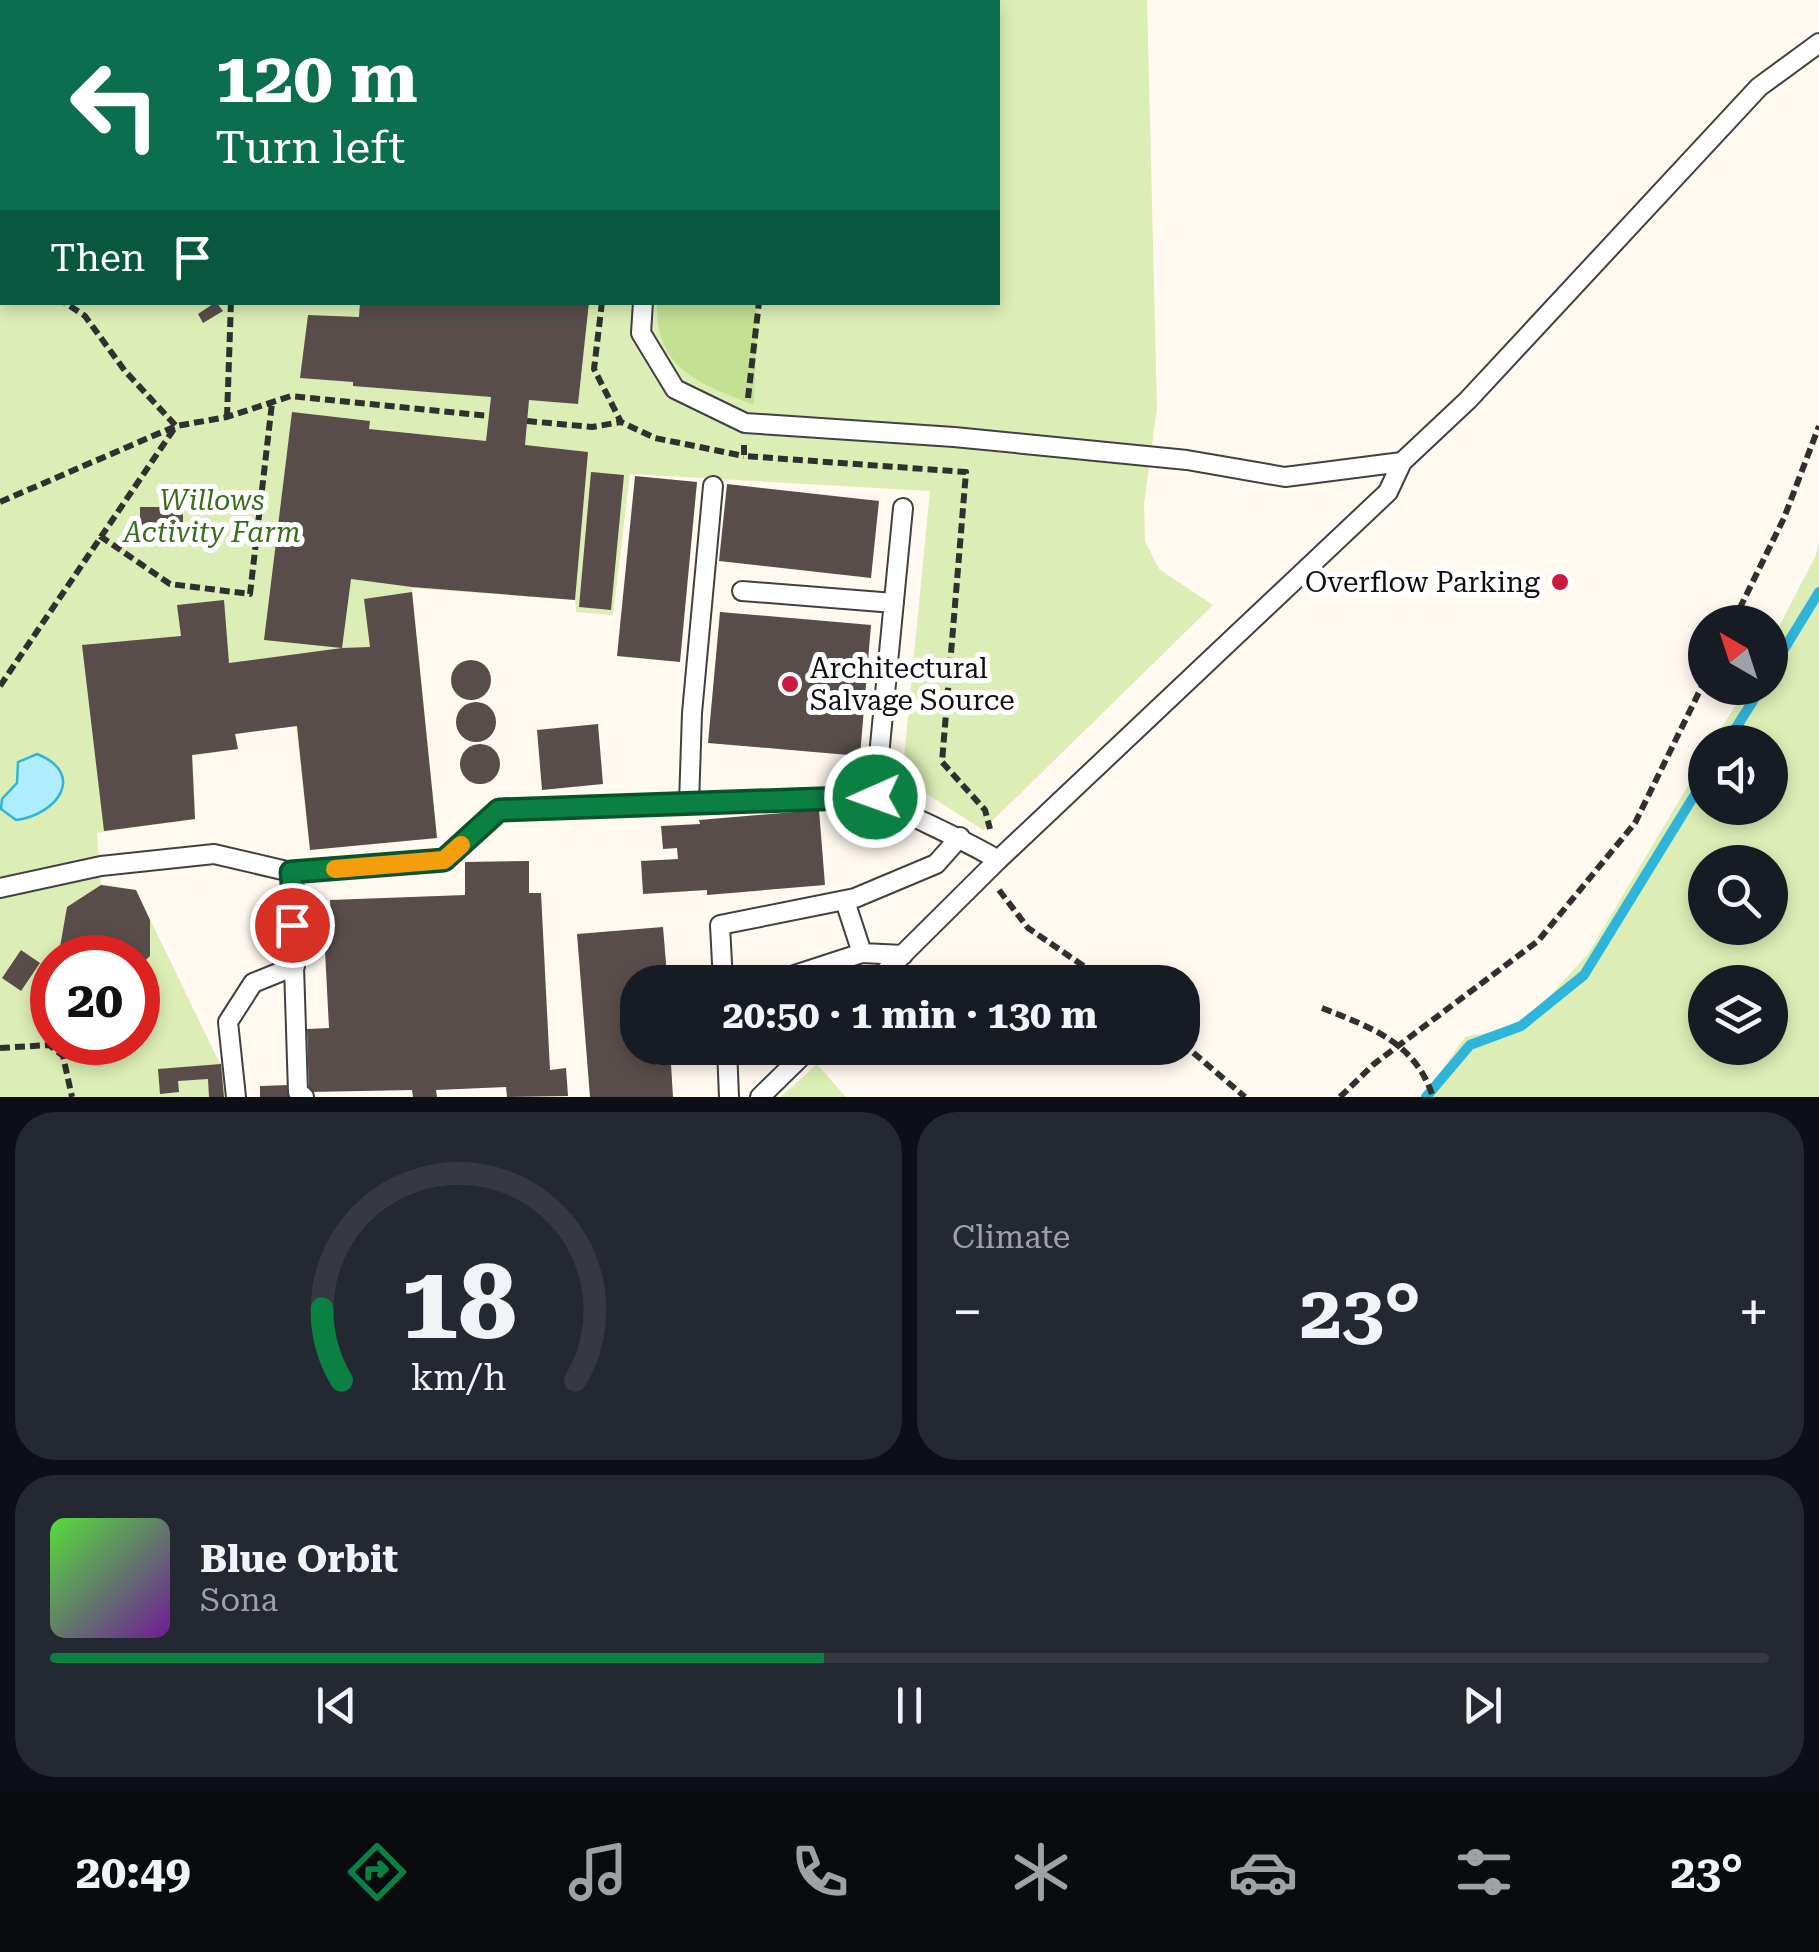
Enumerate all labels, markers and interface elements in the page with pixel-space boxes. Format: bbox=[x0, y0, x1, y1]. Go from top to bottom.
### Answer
text: 120 m bbox=[215, 37, 418, 119]
icon: left bbox=[50, 40, 180, 170]
text: Turn left bbox=[215, 121, 405, 174]
icon: arrive bbox=[165, 230, 220, 285]
text: Then bbox=[50, 236, 145, 280]
park label: Willows Activity Farm bbox=[121, 484, 301, 549]
place label: Overflow Parking bbox=[1305, 566, 1540, 599]
marker: Overflow Parking bbox=[1549, 571, 1571, 593]
north arrow bbox=[1688, 605, 1788, 705]
map controls bbox=[1688, 605, 1788, 1065]
place label: Architectural Salvage Source bbox=[810, 652, 1015, 717]
marker: Architectural Salvage Source bbox=[779, 673, 801, 695]
button: sound bbox=[1688, 725, 1788, 825]
position arrow bbox=[823, 745, 927, 849]
button: search bbox=[1688, 845, 1788, 945]
pin bbox=[250, 883, 335, 968]
icon: arrive bbox=[265, 898, 320, 953]
speed limit sign: 20 bbox=[30, 935, 160, 1065]
button: layers bbox=[1688, 965, 1788, 1065]
text: 20:50 · 1 min · 130 m bbox=[723, 993, 1097, 1037]
text: Climate bbox=[952, 1218, 1070, 1256]
text: 18 bbox=[400, 1242, 517, 1363]
text: 23° bbox=[1300, 1268, 1421, 1356]
text: − bbox=[952, 1280, 983, 1344]
text: + bbox=[1738, 1280, 1769, 1344]
text: km/h bbox=[411, 1357, 506, 1399]
text: Blue Orbit bbox=[200, 1537, 398, 1581]
text: Sona bbox=[200, 1581, 278, 1619]
icon: previous bbox=[309, 1678, 364, 1733]
icon: pause bbox=[882, 1678, 937, 1733]
icon: next bbox=[1455, 1678, 1510, 1733]
icon: directions bbox=[342, 1837, 412, 1907]
icon: music bbox=[563, 1837, 633, 1907]
icon: phone bbox=[785, 1837, 855, 1907]
icon: climate bbox=[1006, 1837, 1076, 1907]
icon: car bbox=[1228, 1837, 1298, 1907]
icon: filters bbox=[1449, 1837, 1519, 1907]
text: 20:49 bbox=[76, 1846, 191, 1899]
text: 23° bbox=[1670, 1846, 1743, 1899]

